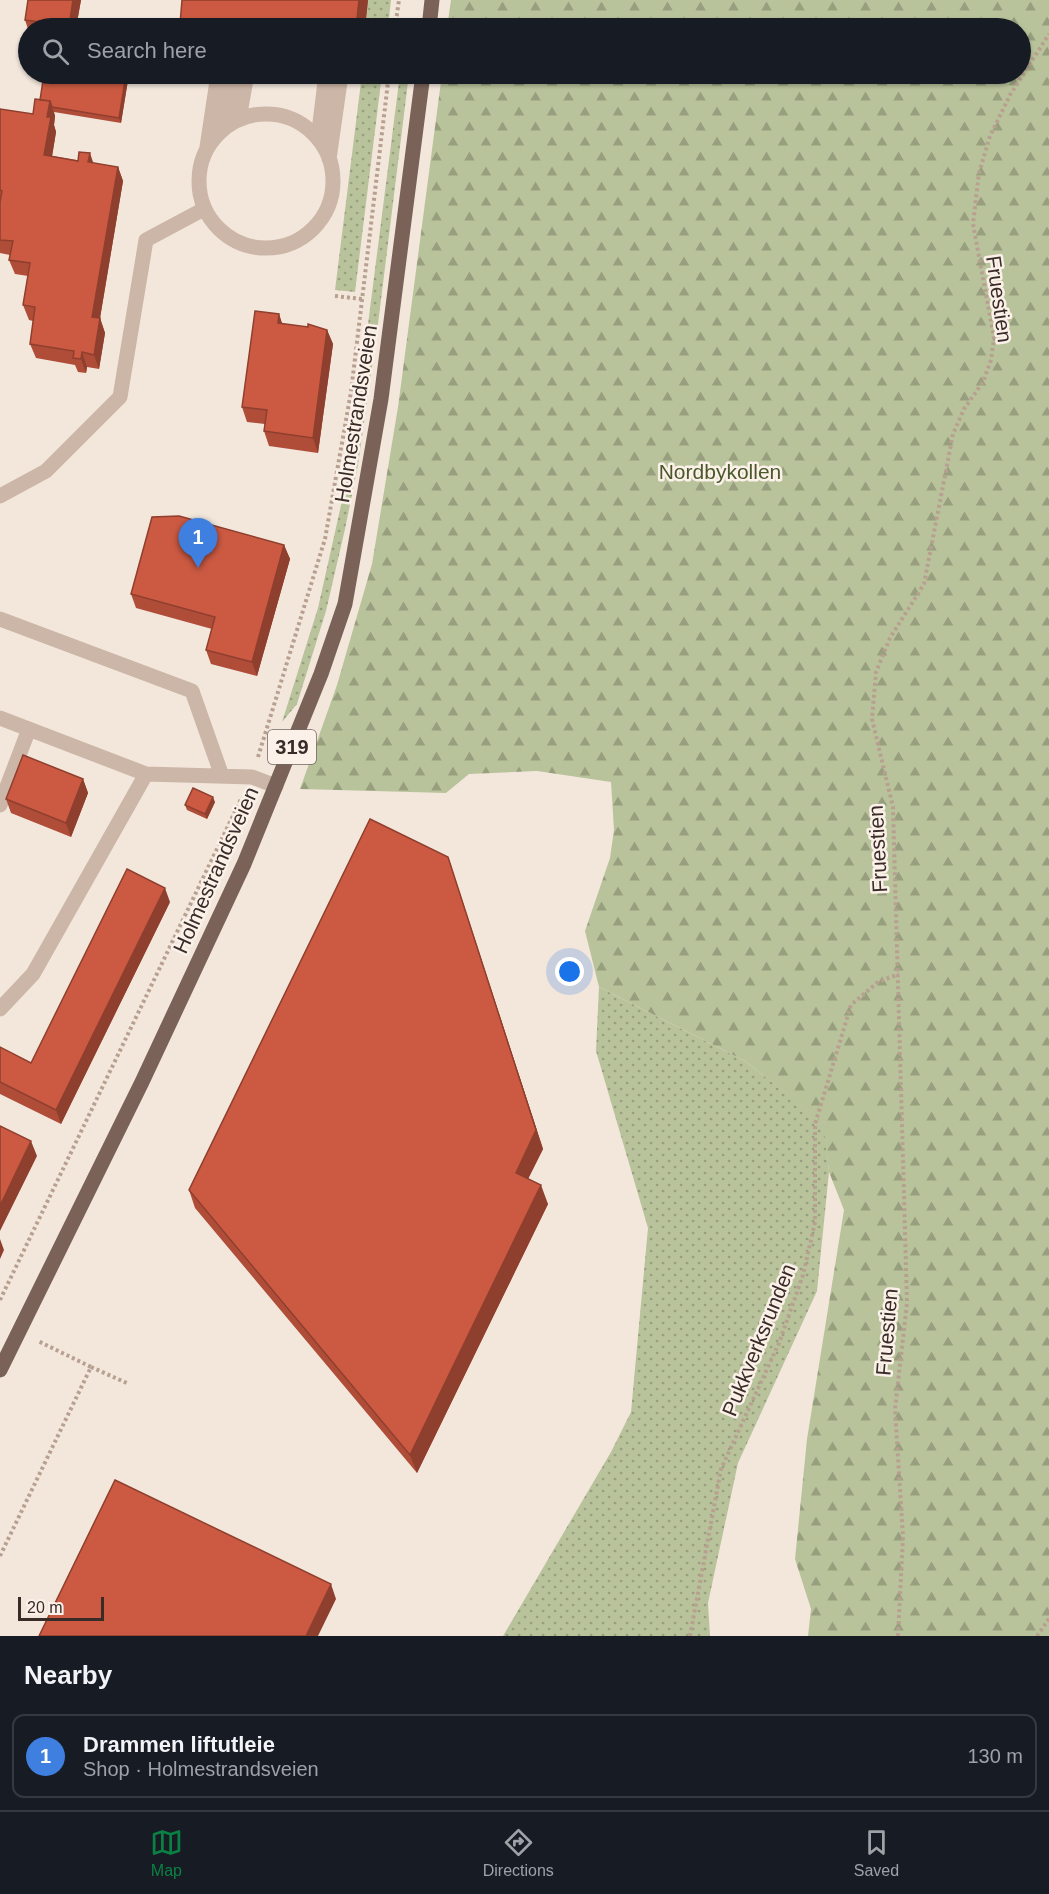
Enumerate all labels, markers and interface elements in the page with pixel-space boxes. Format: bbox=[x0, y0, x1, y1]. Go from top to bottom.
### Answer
search box bbox=[18, 18, 1031, 84]
icon: search bbox=[39, 35, 72, 68]
text: Search here bbox=[87, 38, 207, 63]
street label: Fruestien bbox=[982, 254, 1017, 344]
street label: Holmestrandsveien bbox=[330, 323, 381, 504]
park label: Nordbykollen bbox=[659, 460, 781, 483]
pin: 1 bbox=[178, 518, 218, 568]
road number: 319 bbox=[268, 730, 316, 764]
street label: Holmestrandsveien bbox=[168, 783, 263, 957]
street label: Fruestien bbox=[864, 805, 891, 893]
your location bbox=[555, 957, 584, 986]
street label: Pukkverksrunden bbox=[717, 1260, 800, 1419]
street label: Fruestien bbox=[871, 1287, 902, 1377]
scale bar bbox=[18, 1594, 104, 1622]
text: 20 m bbox=[27, 1599, 63, 1616]
text: Nearby bbox=[24, 1660, 112, 1690]
text: Drammen liftutleie bbox=[83, 1732, 275, 1757]
text: 1 bbox=[40, 1745, 51, 1767]
text: 130 m bbox=[967, 1745, 1023, 1767]
text: Shop · Holmestrandsveien bbox=[83, 1758, 319, 1780]
tab: Map bbox=[150, 1826, 183, 1880]
tab: Directions bbox=[483, 1826, 554, 1880]
tab: Saved bbox=[854, 1826, 899, 1880]

